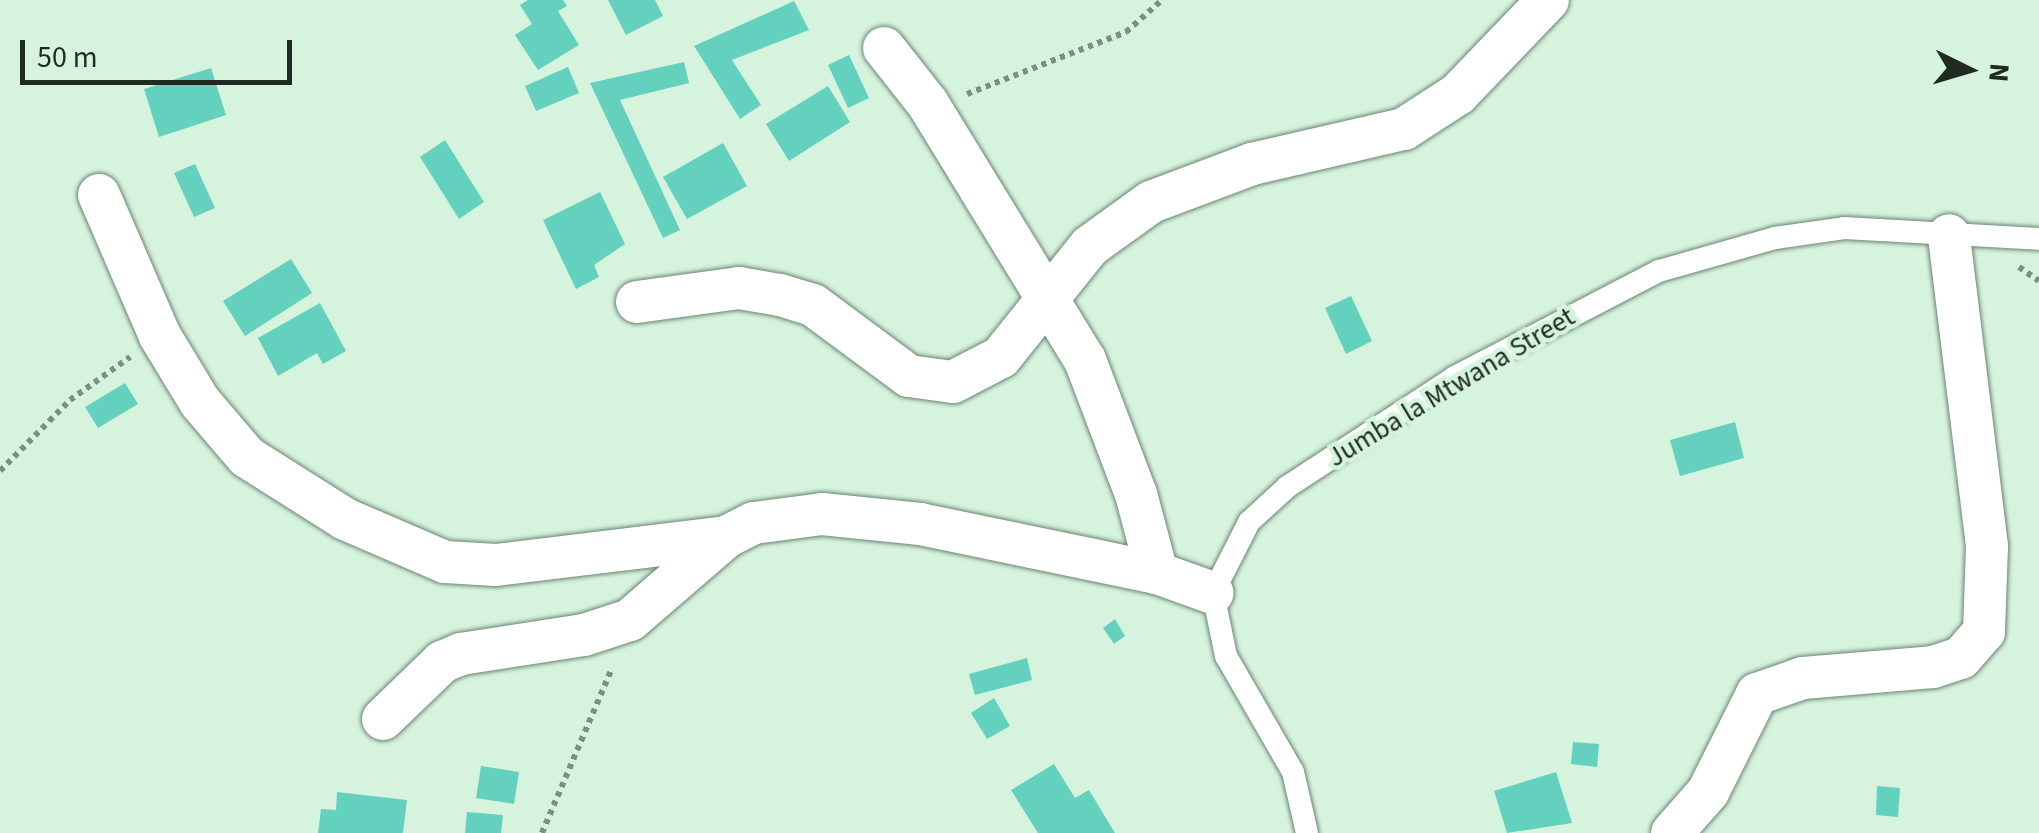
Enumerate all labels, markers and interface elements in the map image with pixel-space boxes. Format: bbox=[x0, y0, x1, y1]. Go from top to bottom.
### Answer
scale bar bbox=[25, 20, 298, 82]
north arrow bbox=[1919, 20, 2019, 120]
text: 50 m bbox=[37, 36, 98, 79]
text: N bbox=[1978, 62, 2020, 84]
street label: Jumba la Mtwana Street bbox=[1321, 300, 1581, 474]

